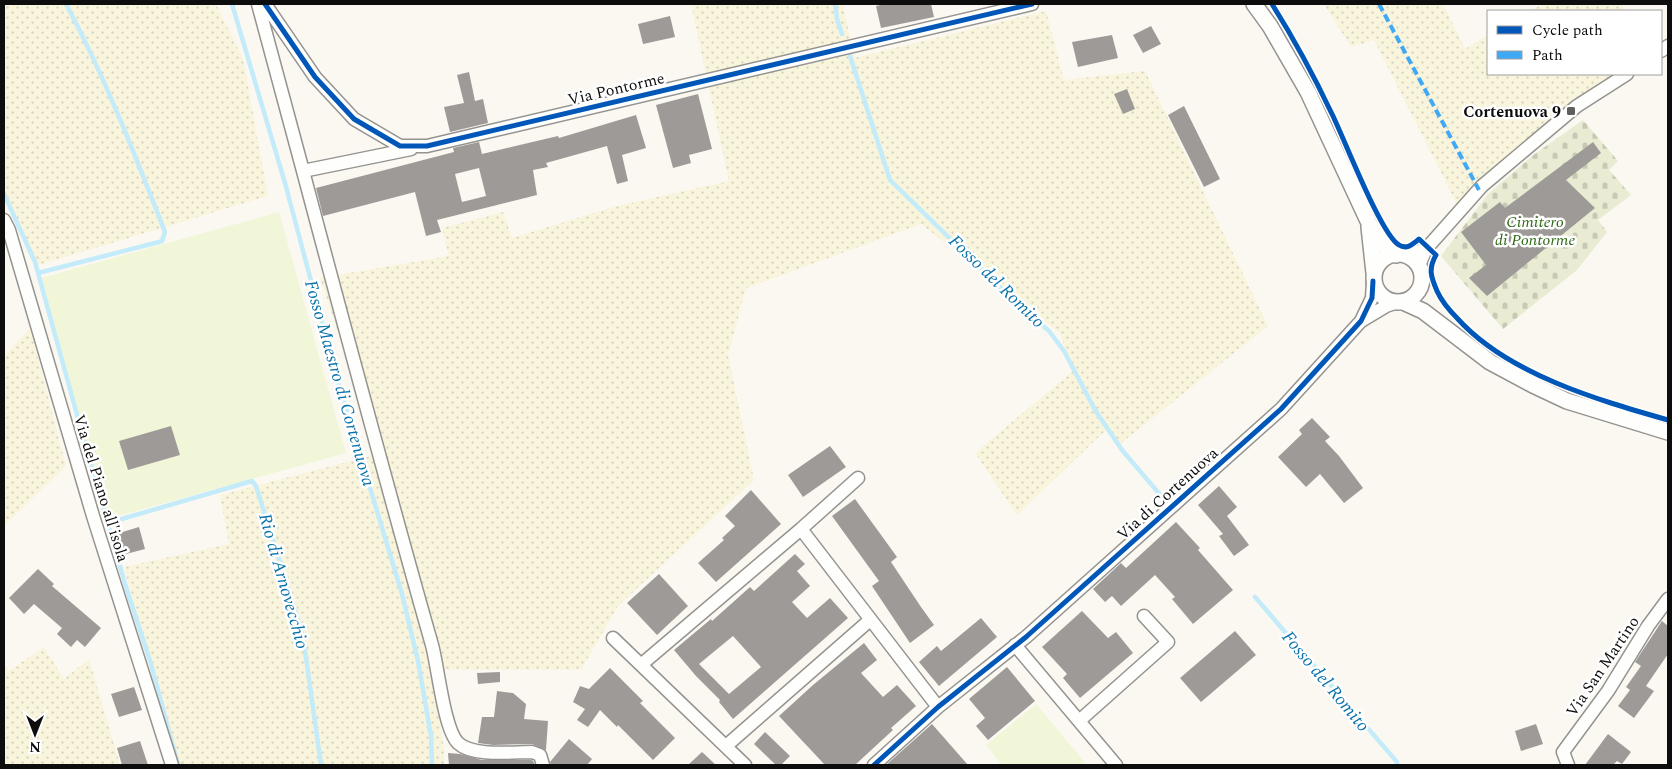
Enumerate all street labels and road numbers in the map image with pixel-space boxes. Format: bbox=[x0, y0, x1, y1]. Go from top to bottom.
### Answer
street label: Via Pontorme bbox=[565, 66, 667, 112]
street label: Via del Piano all'isola bbox=[67, 411, 135, 565]
street label: Via di Cortenuova bbox=[1112, 442, 1224, 546]
street label: Via San Martino bbox=[1560, 611, 1645, 722]

